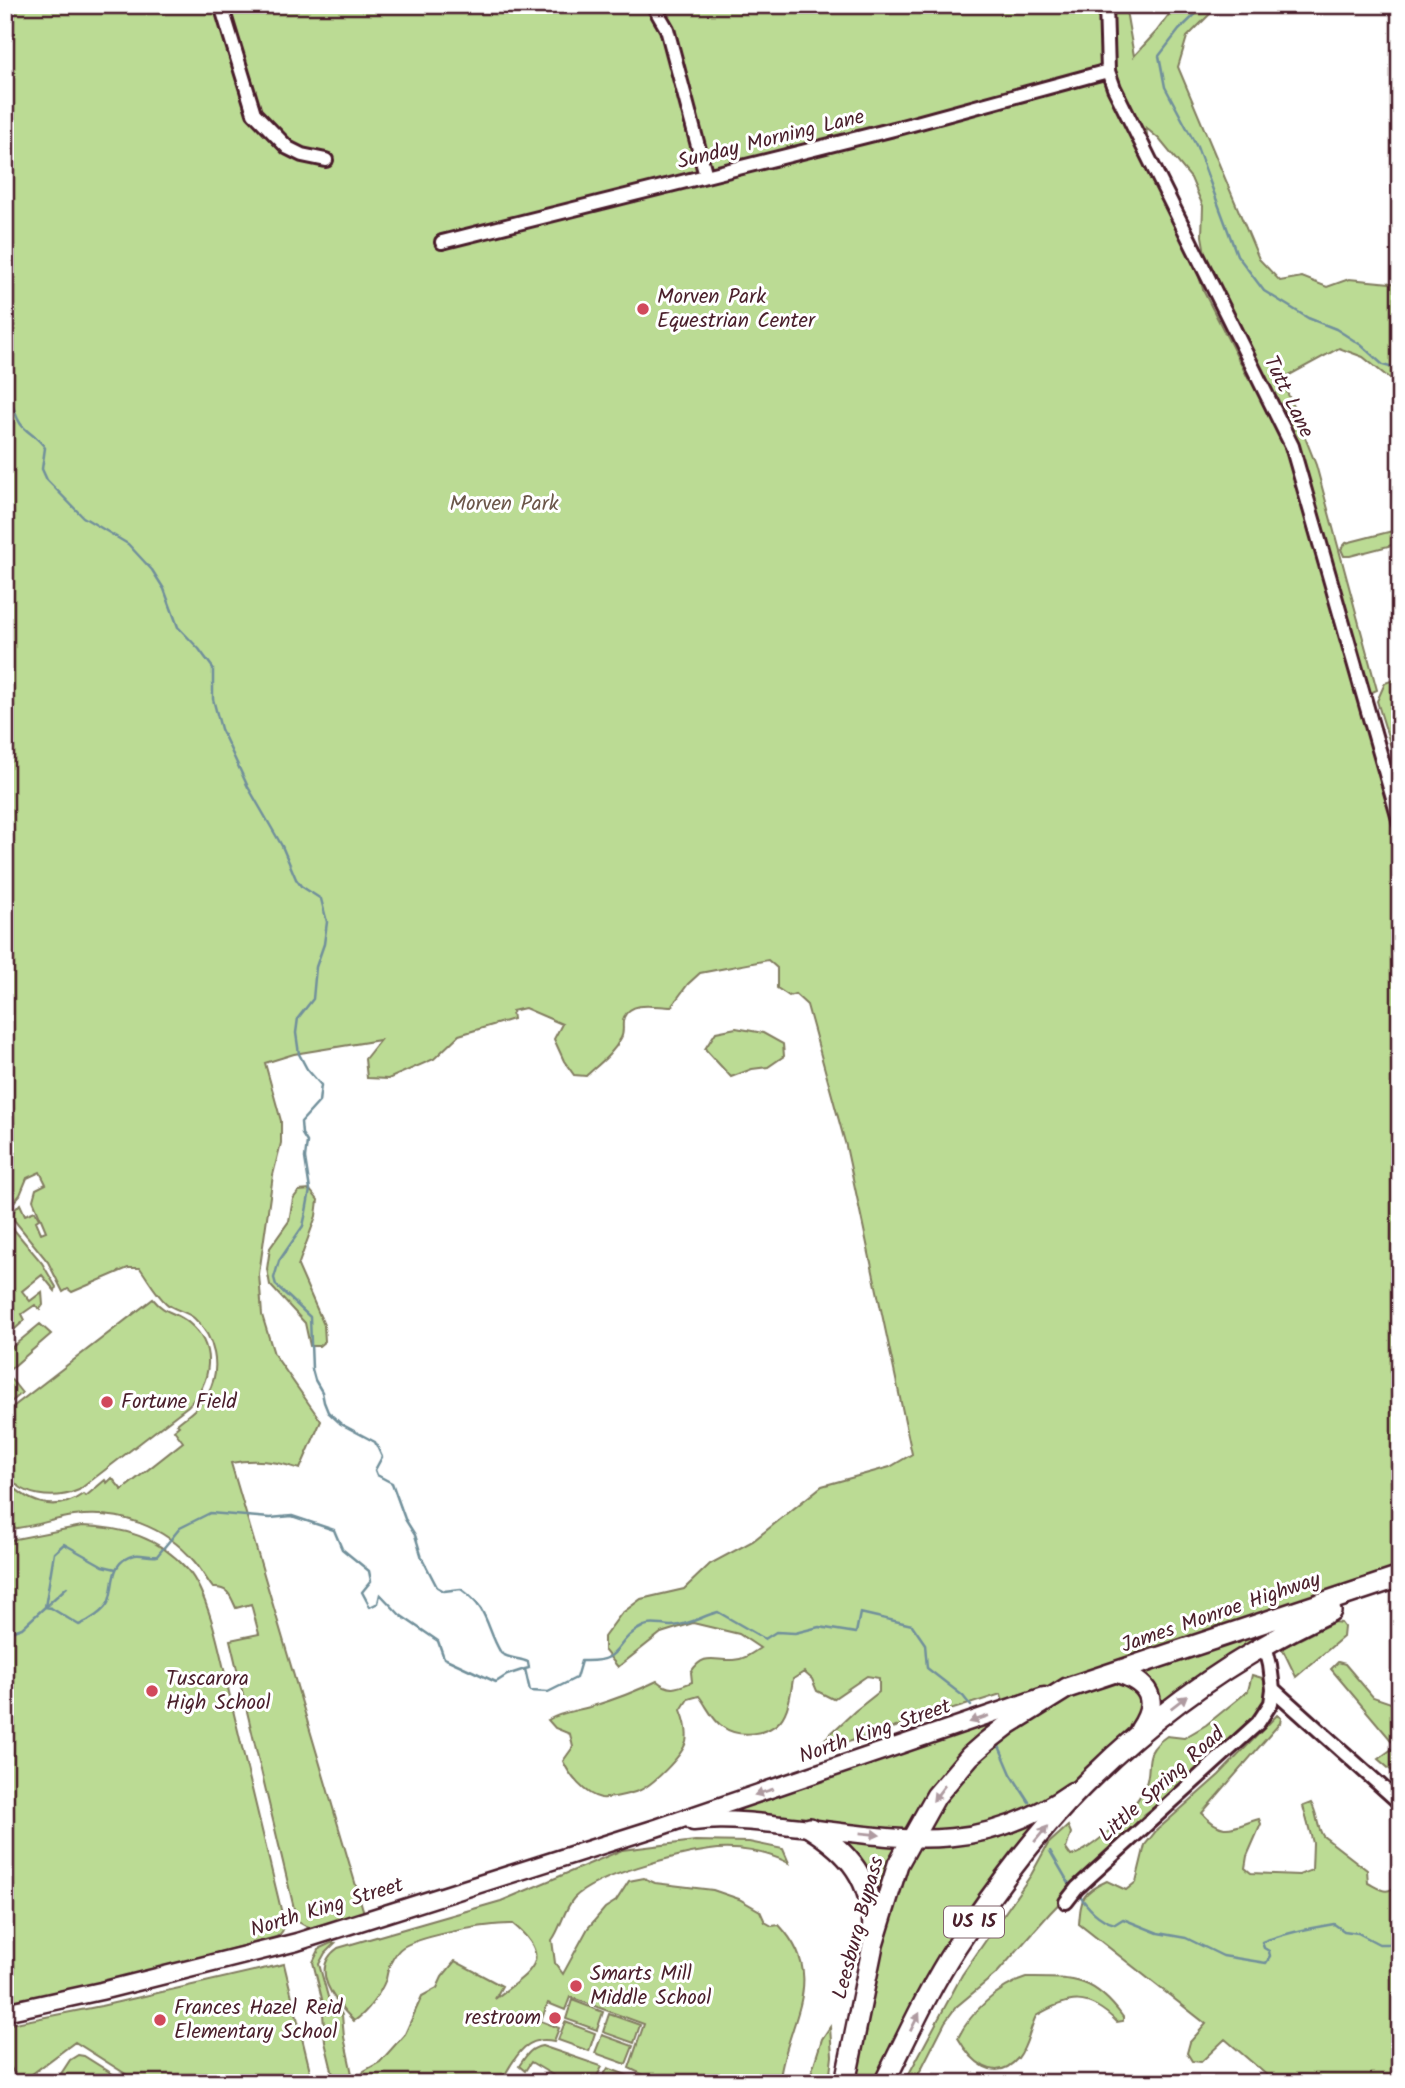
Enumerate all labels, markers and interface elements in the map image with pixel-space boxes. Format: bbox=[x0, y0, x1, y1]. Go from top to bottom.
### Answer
street label: Sunday Morning Lane bbox=[674, 101, 869, 179]
place label: Morven Park Equestrian Center bbox=[657, 281, 816, 338]
marker: Morven Park Equestrian Center bbox=[635, 301, 651, 317]
street label: Tutt Lane bbox=[1254, 350, 1322, 444]
park label: Morven Park bbox=[449, 488, 559, 521]
place label: Fortune Field bbox=[121, 1386, 237, 1419]
marker: Fortune Field bbox=[99, 1394, 115, 1410]
street label: James Monroe Highway bbox=[1117, 1563, 1325, 1663]
place label: Tuscarora High School bbox=[166, 1663, 271, 1720]
marker: Tuscarora High School bbox=[144, 1683, 160, 1699]
street label: North King Street bbox=[795, 1690, 956, 1773]
one-way arrow bbox=[1170, 1695, 1188, 1710]
one-way arrow bbox=[969, 1714, 990, 1725]
street label: Little Spring Road bbox=[1091, 1719, 1233, 1851]
one-way arrow bbox=[932, 1783, 947, 1801]
one-way arrow bbox=[753, 1787, 774, 1797]
one-way arrow bbox=[1034, 1825, 1049, 1843]
one-way arrow bbox=[859, 1829, 881, 1840]
street label: Leesburg Bypass bbox=[824, 1853, 894, 2003]
street label: North King Street bbox=[246, 1869, 409, 1947]
road number: US 15 bbox=[944, 1906, 1004, 1938]
place label: Smarts Mill Middle School bbox=[590, 1958, 711, 2015]
marker: Smarts Mill Middle School bbox=[568, 1978, 584, 1994]
place label: Frances Hazel Reid Elementary School bbox=[174, 1992, 343, 2049]
place label: restroom bbox=[465, 2002, 541, 2035]
marker: restroom bbox=[547, 2010, 563, 2026]
marker: Frances Hazel Reid Elementary School bbox=[152, 2012, 168, 2028]
one-way arrow bbox=[909, 2012, 921, 2032]

